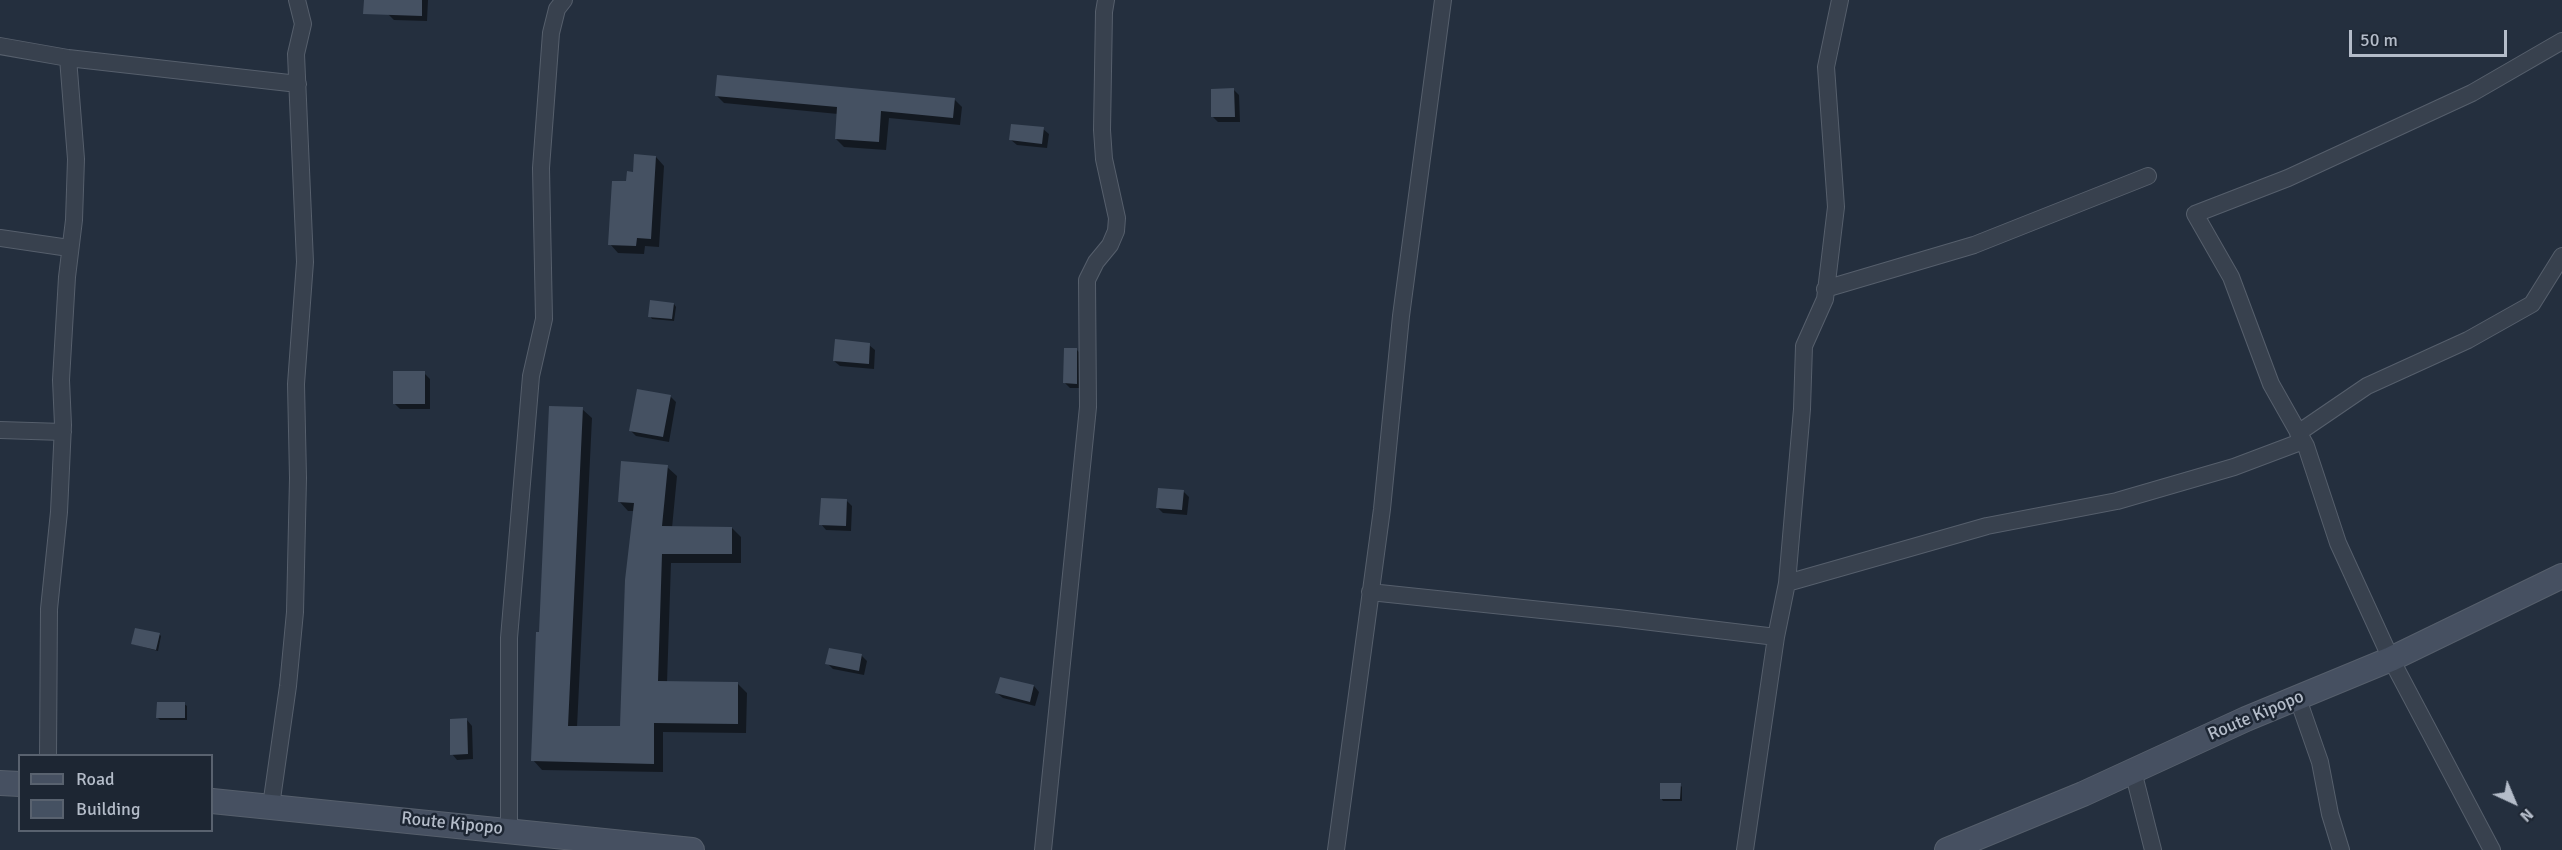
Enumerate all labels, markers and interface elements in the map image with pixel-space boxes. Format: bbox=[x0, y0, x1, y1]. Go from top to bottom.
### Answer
scale bar bbox=[2352, 18, 2510, 56]
text: 50 m bbox=[2360, 29, 2398, 51]
street label: Route Kipopo bbox=[2205, 686, 2307, 746]
legend bbox=[18, 754, 213, 832]
text: Road bbox=[76, 768, 115, 790]
north arrow bbox=[2484, 772, 2544, 832]
text: Building bbox=[76, 798, 140, 820]
text: N bbox=[2516, 804, 2537, 826]
street label: Route Kipopo bbox=[400, 808, 504, 840]

